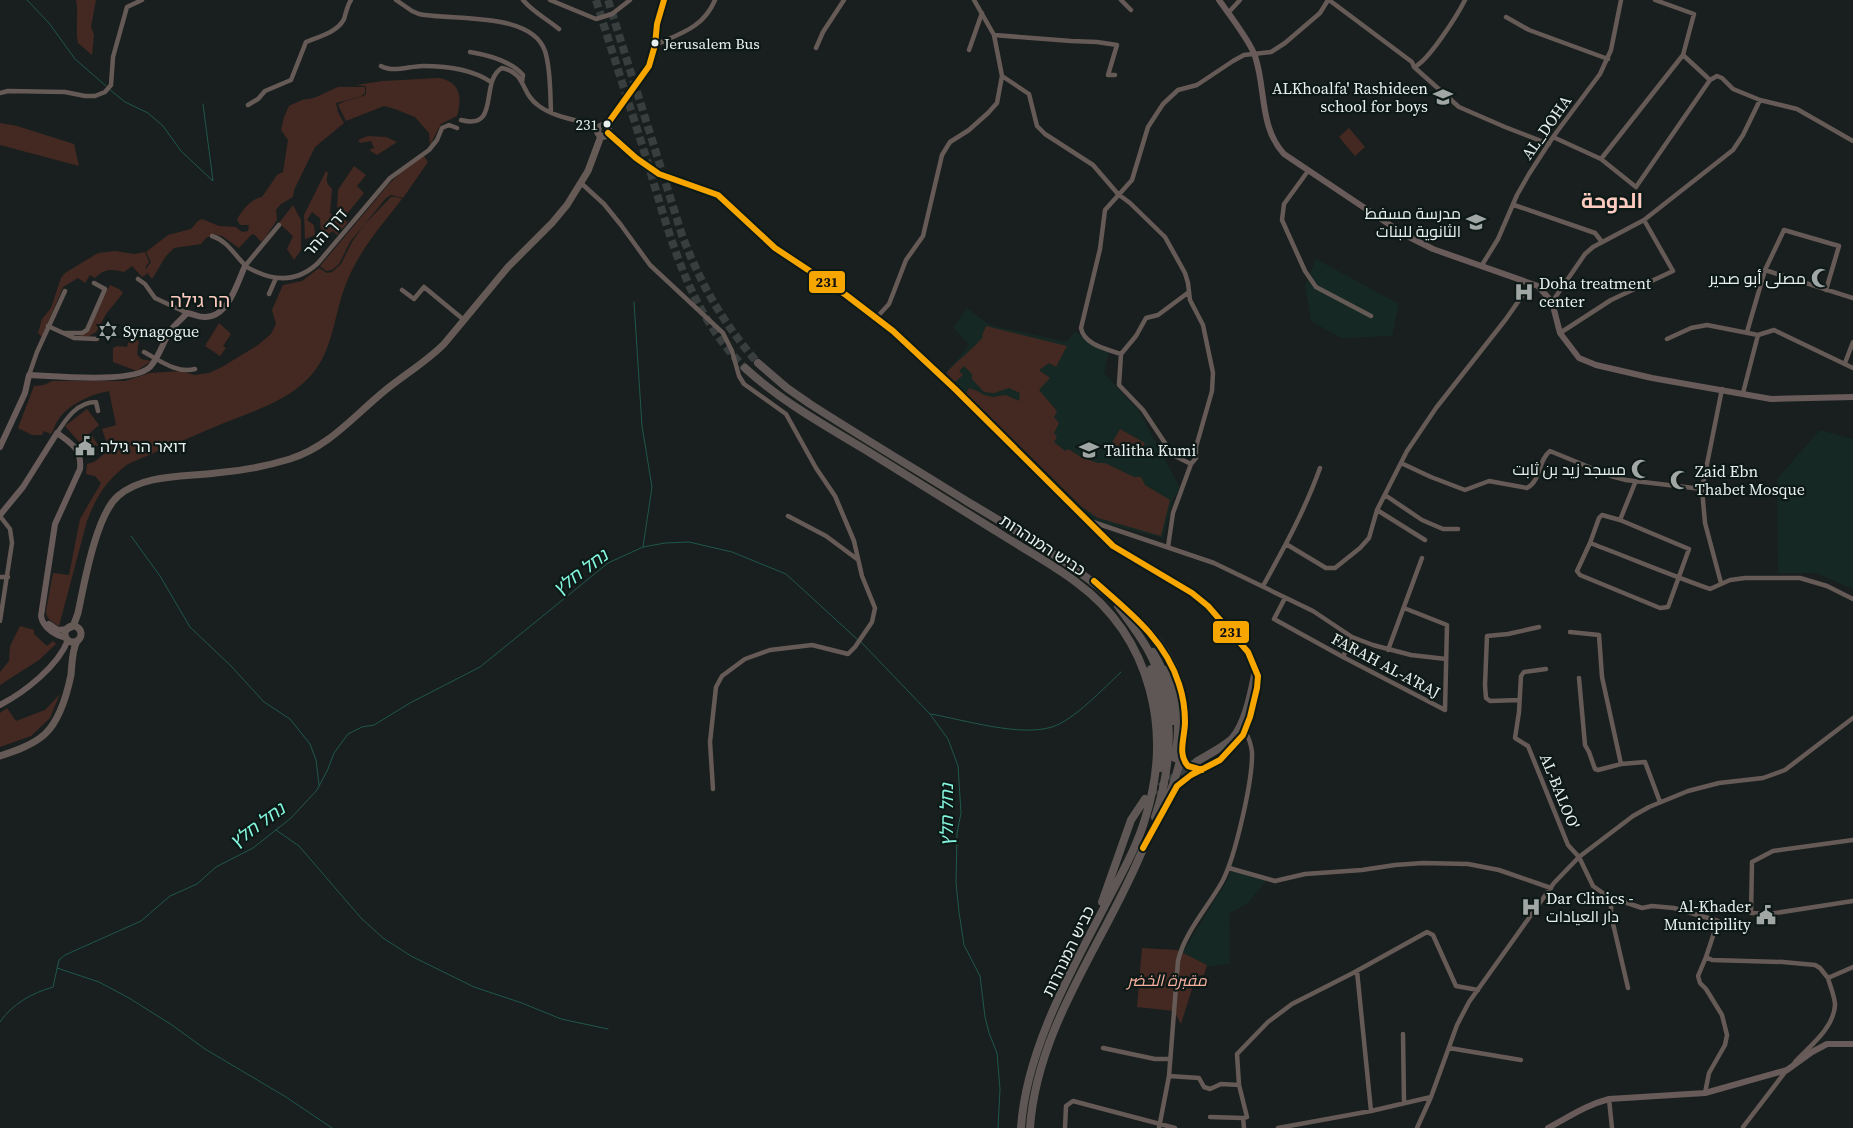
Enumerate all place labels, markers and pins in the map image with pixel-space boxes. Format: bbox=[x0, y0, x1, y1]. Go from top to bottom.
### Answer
place label: Jerusalem Bus bbox=[663, 33, 760, 54]
marker: Jerusalem Bus bbox=[650, 38, 660, 48]
place label: ALKhoalfa' Rashideen school for boys bbox=[1272, 77, 1428, 117]
school or university icon: ALKhoalfa' Rashideen school for boys bbox=[1432, 86, 1454, 108]
place label: 231 bbox=[575, 114, 598, 135]
marker: 231 bbox=[602, 119, 612, 129]
place label: مدرسة مسفط الثانوية للبنات bbox=[1365, 202, 1461, 242]
school or university icon: مدرسة مسفط الثانوية للبنات bbox=[1465, 211, 1487, 233]
place label: مصلى أبو صدير bbox=[1708, 267, 1806, 289]
mosque icon: مصلى أبو صدير bbox=[1810, 267, 1832, 289]
line badge: 231 bbox=[808, 270, 846, 294]
place label: Doha treatment center bbox=[1539, 272, 1652, 312]
hospital icon: Doha treatment center bbox=[1513, 281, 1535, 303]
synagogue icon: Synagogue bbox=[97, 320, 119, 342]
place label: Synagogue bbox=[123, 320, 199, 342]
public building icon: דואר הר גילה bbox=[74, 435, 96, 457]
place label: דואר הר גילה bbox=[100, 435, 187, 457]
school or university icon: Talitha Kumi bbox=[1078, 439, 1100, 461]
place label: Talitha Kumi bbox=[1104, 439, 1196, 461]
place label: مسجد زيد بن ثابت bbox=[1512, 458, 1626, 480]
mosque icon: مسجد زيد بن ثابت bbox=[1630, 458, 1652, 480]
place label: Zaid Ebn Thabet Mosque bbox=[1695, 460, 1805, 500]
mosque icon: Zaid Ebn Thabet Mosque bbox=[1669, 469, 1691, 491]
line badge: 231 bbox=[1212, 620, 1250, 644]
place label: Dar Clinics - دار العيادات bbox=[1546, 887, 1634, 927]
place label: Al-Khader Municipility bbox=[1664, 895, 1752, 935]
hospital icon: Dar Clinics - دار العيادات bbox=[1520, 896, 1542, 918]
public building icon: Al-Khader Municipility bbox=[1755, 904, 1777, 926]

